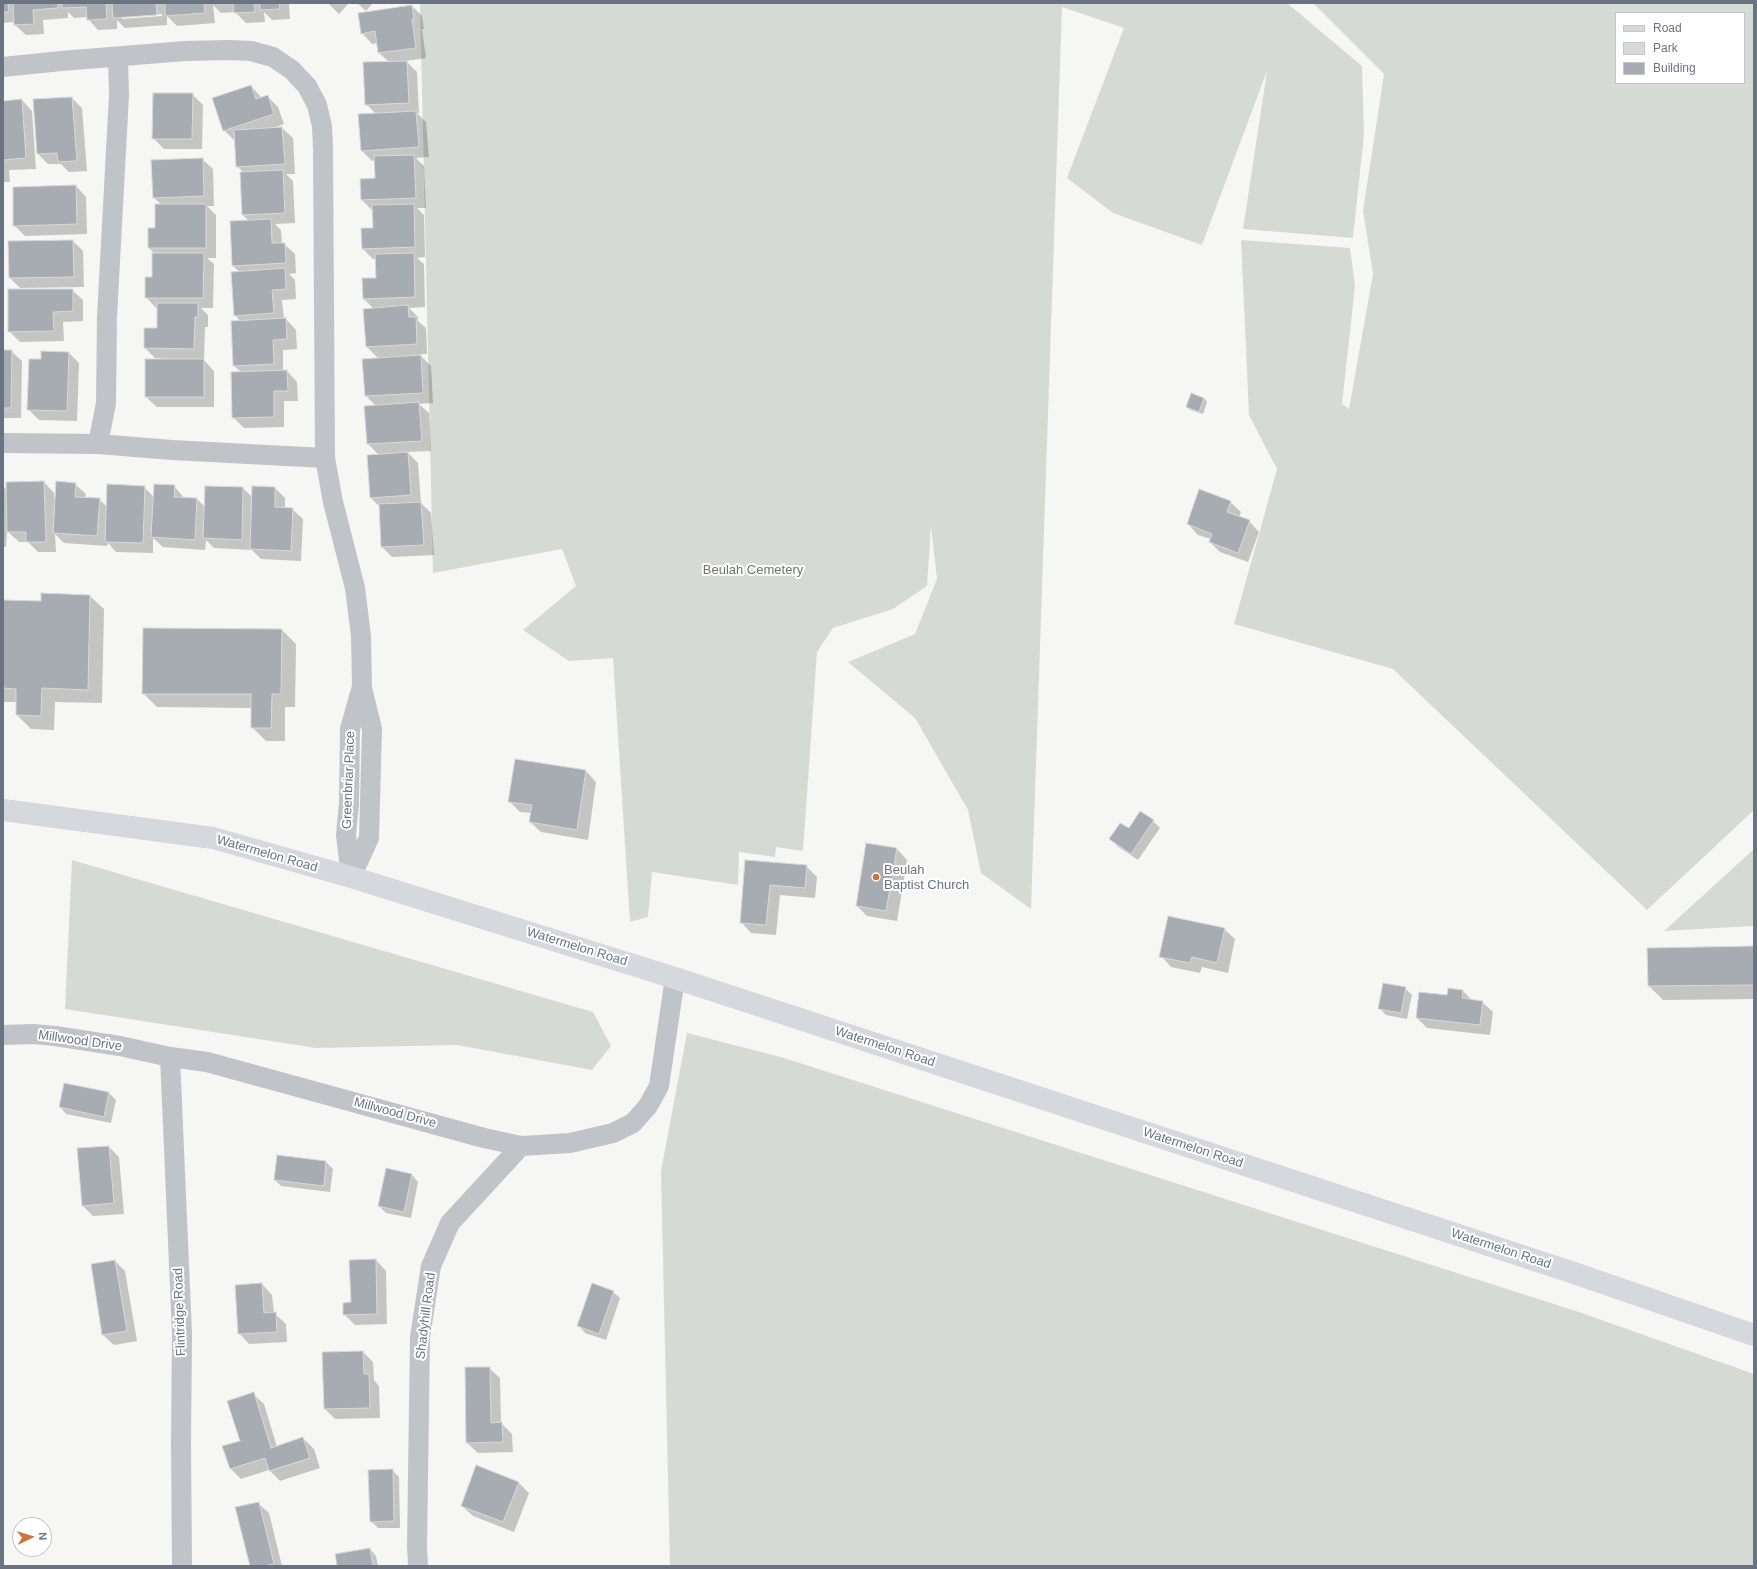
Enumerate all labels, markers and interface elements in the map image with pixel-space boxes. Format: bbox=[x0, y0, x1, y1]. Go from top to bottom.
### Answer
legend bbox=[1615, 12, 1745, 84]
text: Road bbox=[1653, 21, 1682, 35]
text: Park bbox=[1653, 41, 1678, 55]
text: Building bbox=[1653, 61, 1696, 75]
park label: Beulah Cemetery bbox=[703, 562, 803, 578]
street label: Greenbriar Place bbox=[339, 731, 359, 829]
street label: Watermelon Road bbox=[215, 832, 319, 876]
place label: Beulah Baptist Church bbox=[884, 862, 969, 893]
marker: Beulah Baptist Church bbox=[871, 872, 881, 882]
street label: Watermelon Road bbox=[525, 924, 629, 970]
street label: Watermelon Road bbox=[833, 1023, 937, 1071]
street label: Millwood Drive bbox=[37, 1027, 123, 1055]
street label: Millwood Drive bbox=[352, 1095, 438, 1131]
street label: Watermelon Road bbox=[1141, 1124, 1245, 1172]
street label: Watermelon Road bbox=[1449, 1225, 1553, 1273]
street label: Flintridge Road bbox=[171, 1268, 189, 1356]
street label: Shadyhill Road bbox=[413, 1272, 439, 1360]
north arrow bbox=[12, 1517, 52, 1557]
text: N bbox=[37, 1532, 49, 1541]

